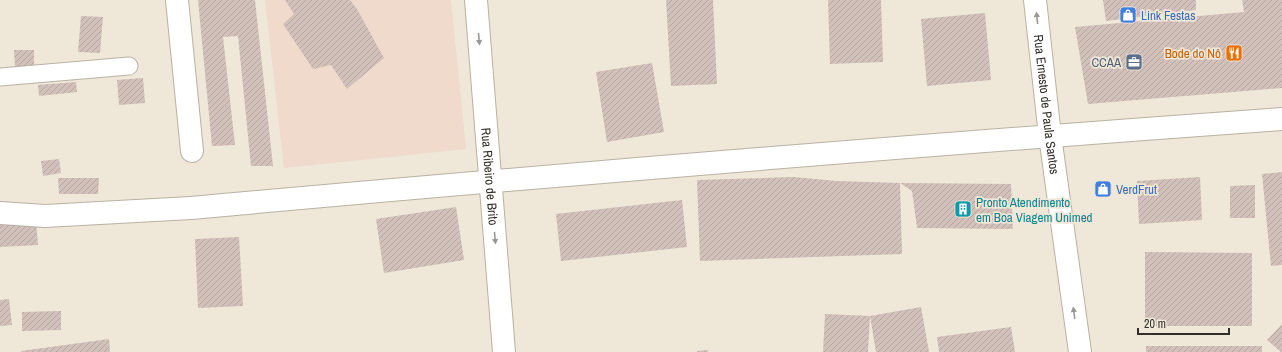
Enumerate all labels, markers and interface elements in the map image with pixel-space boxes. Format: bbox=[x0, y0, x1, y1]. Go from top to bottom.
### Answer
shop icon: Link Festas bbox=[1118, 5, 1138, 25]
place label: Link Festas bbox=[1141, 7, 1196, 24]
one-way arrow bbox=[1034, 12, 1040, 24]
one-way arrow bbox=[475, 33, 482, 45]
street label: Rua Ernesto de Paula Santos bbox=[1030, 34, 1064, 175]
restaurant icon: Bode do Nô bbox=[1224, 43, 1244, 63]
place label: Bode do Nô bbox=[1165, 45, 1221, 62]
office icon: CCAA bbox=[1124, 52, 1144, 72]
place label: CCAA bbox=[1091, 54, 1122, 71]
street label: Rua Ribeiro de Brito bbox=[478, 127, 502, 226]
shop icon: VerdFrut bbox=[1093, 179, 1113, 199]
place label: VerdFrut bbox=[1116, 181, 1157, 198]
place label: Pronto Atendimento em Boa Viagem Unimed bbox=[976, 194, 1093, 226]
building icon: Pronto Atendimento em Boa Viagem Unimed bbox=[953, 199, 973, 219]
one-way arrow bbox=[491, 232, 498, 244]
one-way arrow bbox=[1071, 307, 1077, 319]
scale bar bbox=[1138, 310, 1229, 336]
text: 20 m bbox=[1144, 316, 1166, 332]

